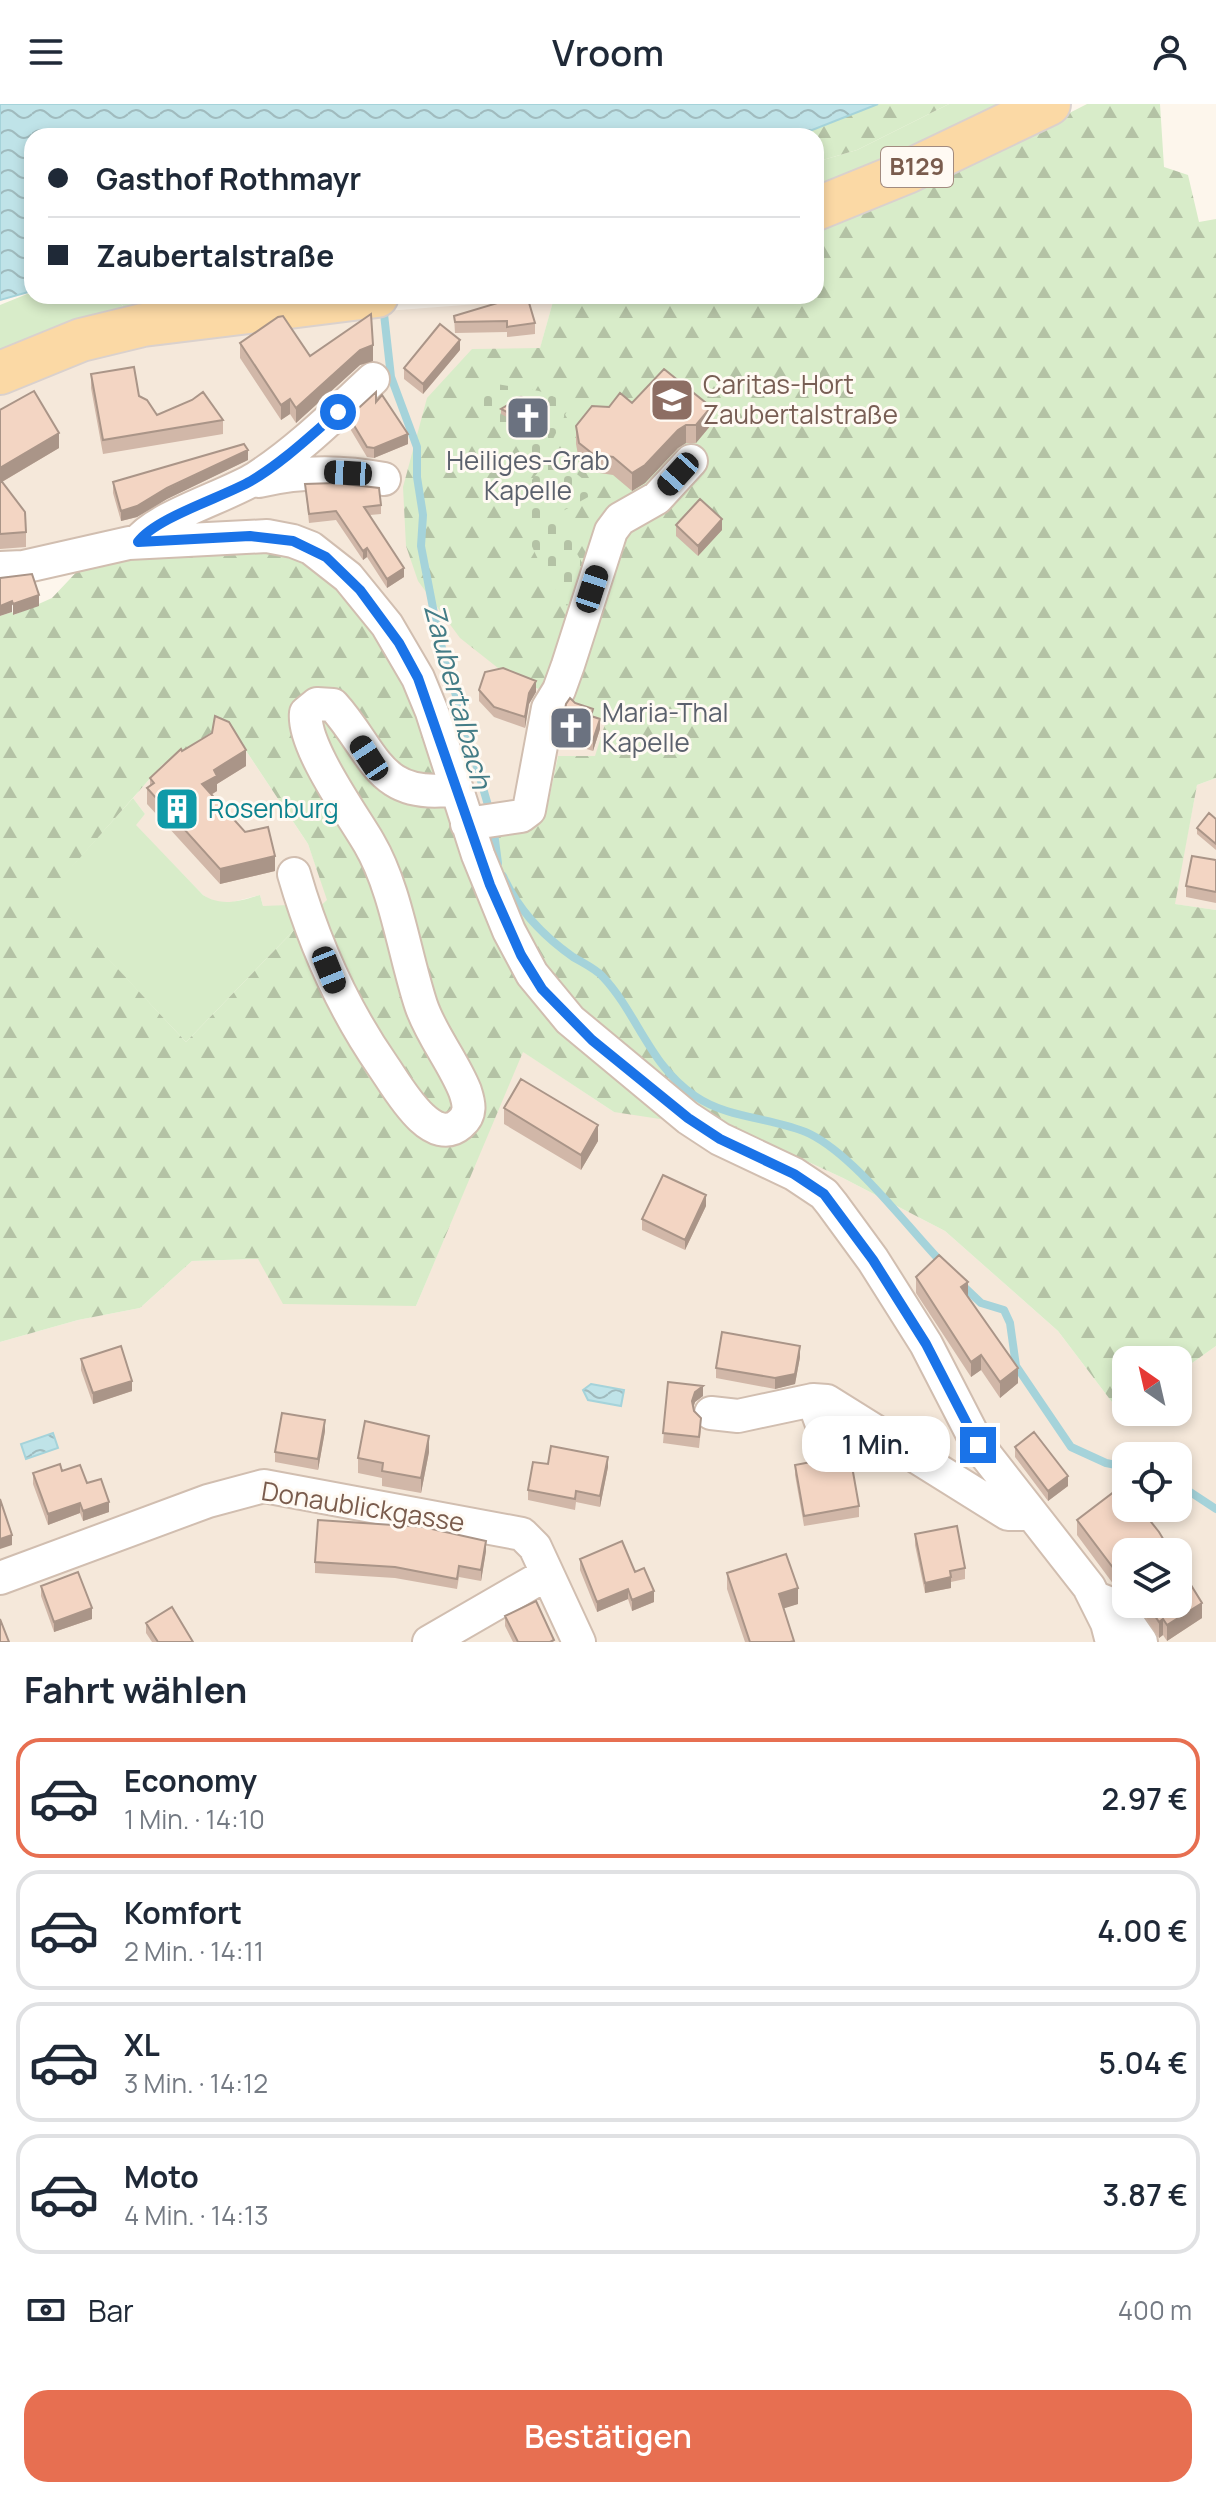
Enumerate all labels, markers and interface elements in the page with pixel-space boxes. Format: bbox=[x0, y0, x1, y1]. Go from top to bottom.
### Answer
text: Vroom bbox=[552, 28, 664, 77]
icon: menu bbox=[24, 30, 68, 74]
icon: person bbox=[1148, 30, 1192, 74]
road number: B129 bbox=[881, 147, 953, 187]
text: Gasthof Rothmayr bbox=[96, 158, 361, 199]
text: Zaubertalstraße bbox=[96, 235, 334, 276]
place label: Caritas-Hort Zaubertalstraße bbox=[703, 366, 898, 432]
school or university icon: Caritas-Hort Zaubertalstraße bbox=[648, 376, 696, 424]
route start bbox=[320, 394, 356, 430]
church icon: Heiliges-Grab Kapelle bbox=[504, 394, 552, 442]
place label: Heiliges-Grab Kapelle bbox=[446, 442, 610, 508]
car bbox=[653, 448, 703, 500]
car bbox=[323, 460, 373, 486]
car bbox=[573, 562, 611, 616]
water label: Zaubertalbach bbox=[416, 599, 502, 794]
place label: Maria-Thal Kapelle bbox=[602, 694, 729, 760]
church icon: Maria-Thal Kapelle bbox=[547, 704, 595, 752]
car bbox=[346, 731, 392, 785]
building icon: Rosenburg bbox=[153, 785, 201, 833]
place label: Rosenburg bbox=[208, 790, 339, 826]
car bbox=[309, 943, 349, 997]
north arrow bbox=[1112, 1346, 1192, 1426]
map controls bbox=[1112, 1346, 1192, 1618]
callout: 1 Min. bbox=[802, 1417, 950, 1473]
text: 1 Min. bbox=[842, 1426, 910, 1462]
route end bbox=[960, 1427, 996, 1463]
button: locate bbox=[1112, 1442, 1192, 1522]
street label: Donaublickgasse bbox=[259, 1472, 467, 1540]
button: layers bbox=[1112, 1538, 1192, 1618]
text: Fahrt wählen bbox=[24, 1665, 247, 1714]
text: Economy bbox=[124, 1760, 257, 1801]
icon: car bbox=[28, 1762, 100, 1834]
text: 2.97 € bbox=[1102, 1778, 1188, 1819]
text: 1 Min. · 14:10 bbox=[124, 1801, 265, 1837]
text: Komfort bbox=[124, 1892, 242, 1933]
icon: car bbox=[28, 1894, 100, 1966]
text: 4.00 € bbox=[1097, 1910, 1188, 1951]
text: 2 Min. · 14:11 bbox=[124, 1933, 264, 1969]
text: XL bbox=[124, 2024, 160, 2065]
icon: car bbox=[28, 2026, 100, 2098]
text: 5.04 € bbox=[1098, 2042, 1188, 2083]
text: 3 Min. · 14:12 bbox=[124, 2065, 268, 2101]
text: Moto bbox=[124, 2156, 199, 2197]
icon: car bbox=[28, 2158, 100, 2230]
text: 3.87 € bbox=[1102, 2174, 1188, 2215]
text: 4 Min. · 14:13 bbox=[124, 2197, 269, 2233]
icon: cash bbox=[24, 2288, 68, 2332]
text: Bar bbox=[88, 2290, 134, 2331]
text: 400 m bbox=[1118, 2292, 1192, 2328]
button: Bestätigen bbox=[24, 2390, 1192, 2482]

